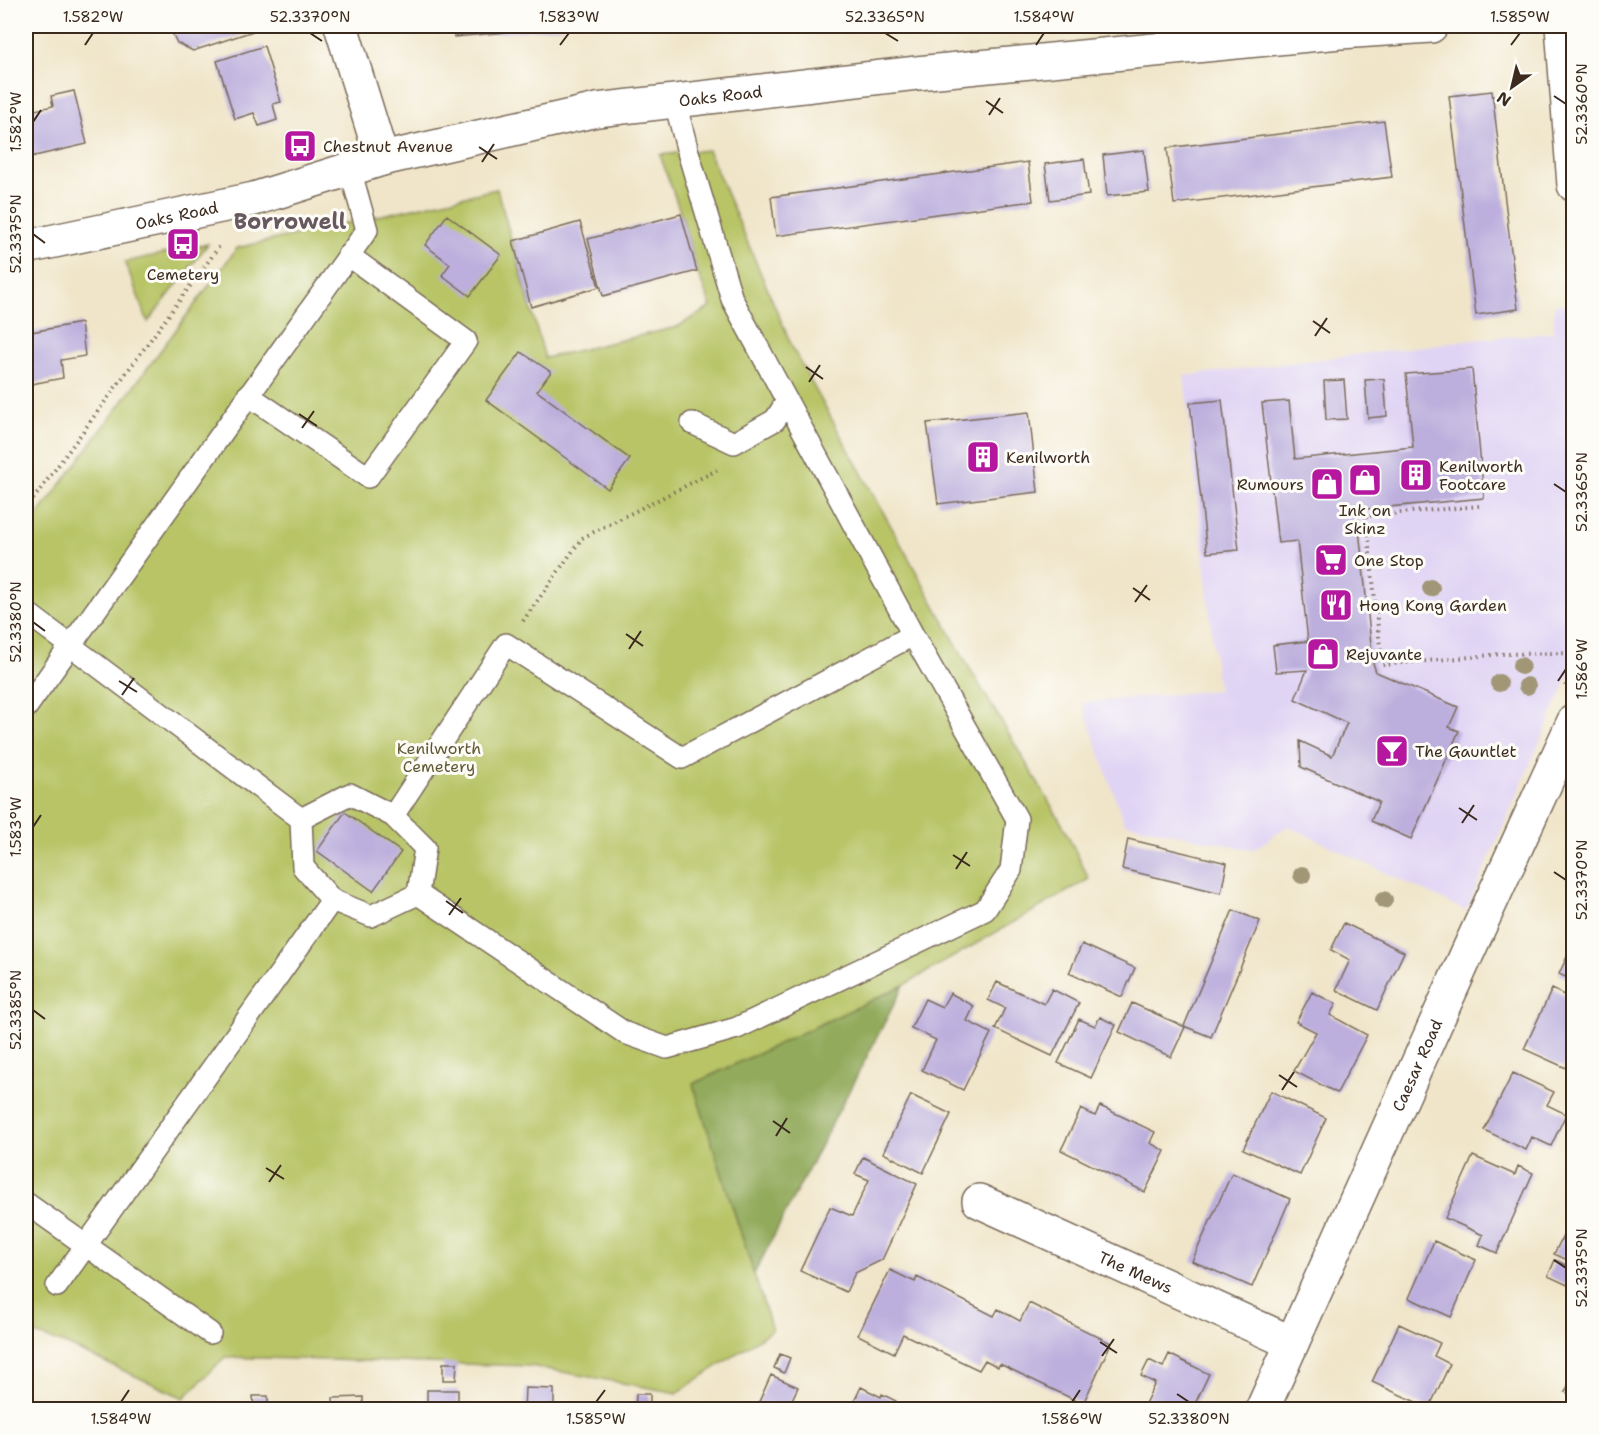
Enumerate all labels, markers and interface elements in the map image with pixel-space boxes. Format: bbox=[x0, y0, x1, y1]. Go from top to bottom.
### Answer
text: 1.582°W bbox=[63, 7, 123, 27]
text: 52.3370°N bbox=[270, 7, 350, 27]
text: 1.583°W bbox=[539, 7, 599, 27]
text: 52.3365°N bbox=[845, 7, 925, 27]
text: 1.584°W bbox=[1014, 7, 1074, 27]
text: 1.585°W bbox=[1490, 7, 1550, 27]
north arrow bbox=[1482, 57, 1542, 117]
text: 52.3360°N bbox=[1572, 63, 1592, 145]
street label: Oaks Road bbox=[678, 81, 764, 111]
text: N bbox=[1493, 87, 1515, 111]
text: 1.582°W bbox=[6, 92, 26, 152]
bus stop icon: Chestnut Avenue bbox=[282, 128, 318, 164]
place label: Chestnut Avenue bbox=[323, 136, 453, 157]
text: 52.3375°N bbox=[6, 194, 26, 274]
street label: Oaks Road bbox=[134, 197, 220, 235]
district label: Borrowell bbox=[234, 207, 347, 236]
bus stop icon: Cemetery bbox=[165, 226, 201, 262]
place label: Cemetery bbox=[147, 264, 219, 285]
building icon: Kenilworth bbox=[965, 439, 1001, 475]
place label: Kenilworth bbox=[1006, 447, 1090, 468]
text: 52.3365°N bbox=[1572, 452, 1592, 532]
place label: Kenilworth Footcare bbox=[1439, 456, 1523, 495]
building icon: Kenilworth Footcare bbox=[1398, 457, 1434, 493]
shop icon: Ink on Skinz bbox=[1347, 462, 1383, 498]
shop icon: Rumours bbox=[1309, 466, 1345, 502]
place label: Rumours bbox=[1237, 474, 1304, 495]
place label: Ink on Skinz bbox=[1339, 500, 1391, 539]
supermarket icon: One Stop bbox=[1313, 542, 1349, 578]
place label: One Stop bbox=[1354, 550, 1424, 571]
text: 52.3380°N bbox=[6, 581, 26, 663]
restaurant icon: Hong Kong Garden bbox=[1318, 587, 1354, 623]
place label: Hong Kong Garden bbox=[1359, 595, 1507, 616]
shop icon: Rejuvante bbox=[1305, 636, 1341, 672]
text: 1.586°W bbox=[1572, 638, 1592, 700]
place label: Rejuvante bbox=[1346, 644, 1422, 665]
bar icon: The Gauntlet bbox=[1374, 733, 1410, 769]
park label: Kenilworth Cemetery bbox=[397, 738, 481, 777]
place label: The Gauntlet bbox=[1415, 741, 1517, 762]
text: 1.583°W bbox=[6, 797, 26, 857]
text: 52.3370°N bbox=[1572, 840, 1592, 920]
text: 52.3385°N bbox=[6, 970, 26, 1050]
street label: Caesar Road bbox=[1388, 1016, 1447, 1115]
text: 52.3375°N bbox=[1572, 1228, 1592, 1308]
street label: The Mews bbox=[1095, 1247, 1176, 1298]
text: 1.584°W bbox=[91, 1409, 151, 1429]
text: 1.585°W bbox=[566, 1409, 626, 1429]
text: 1.586°W bbox=[1041, 1409, 1103, 1429]
text: 52.3380°N bbox=[1148, 1409, 1230, 1429]

